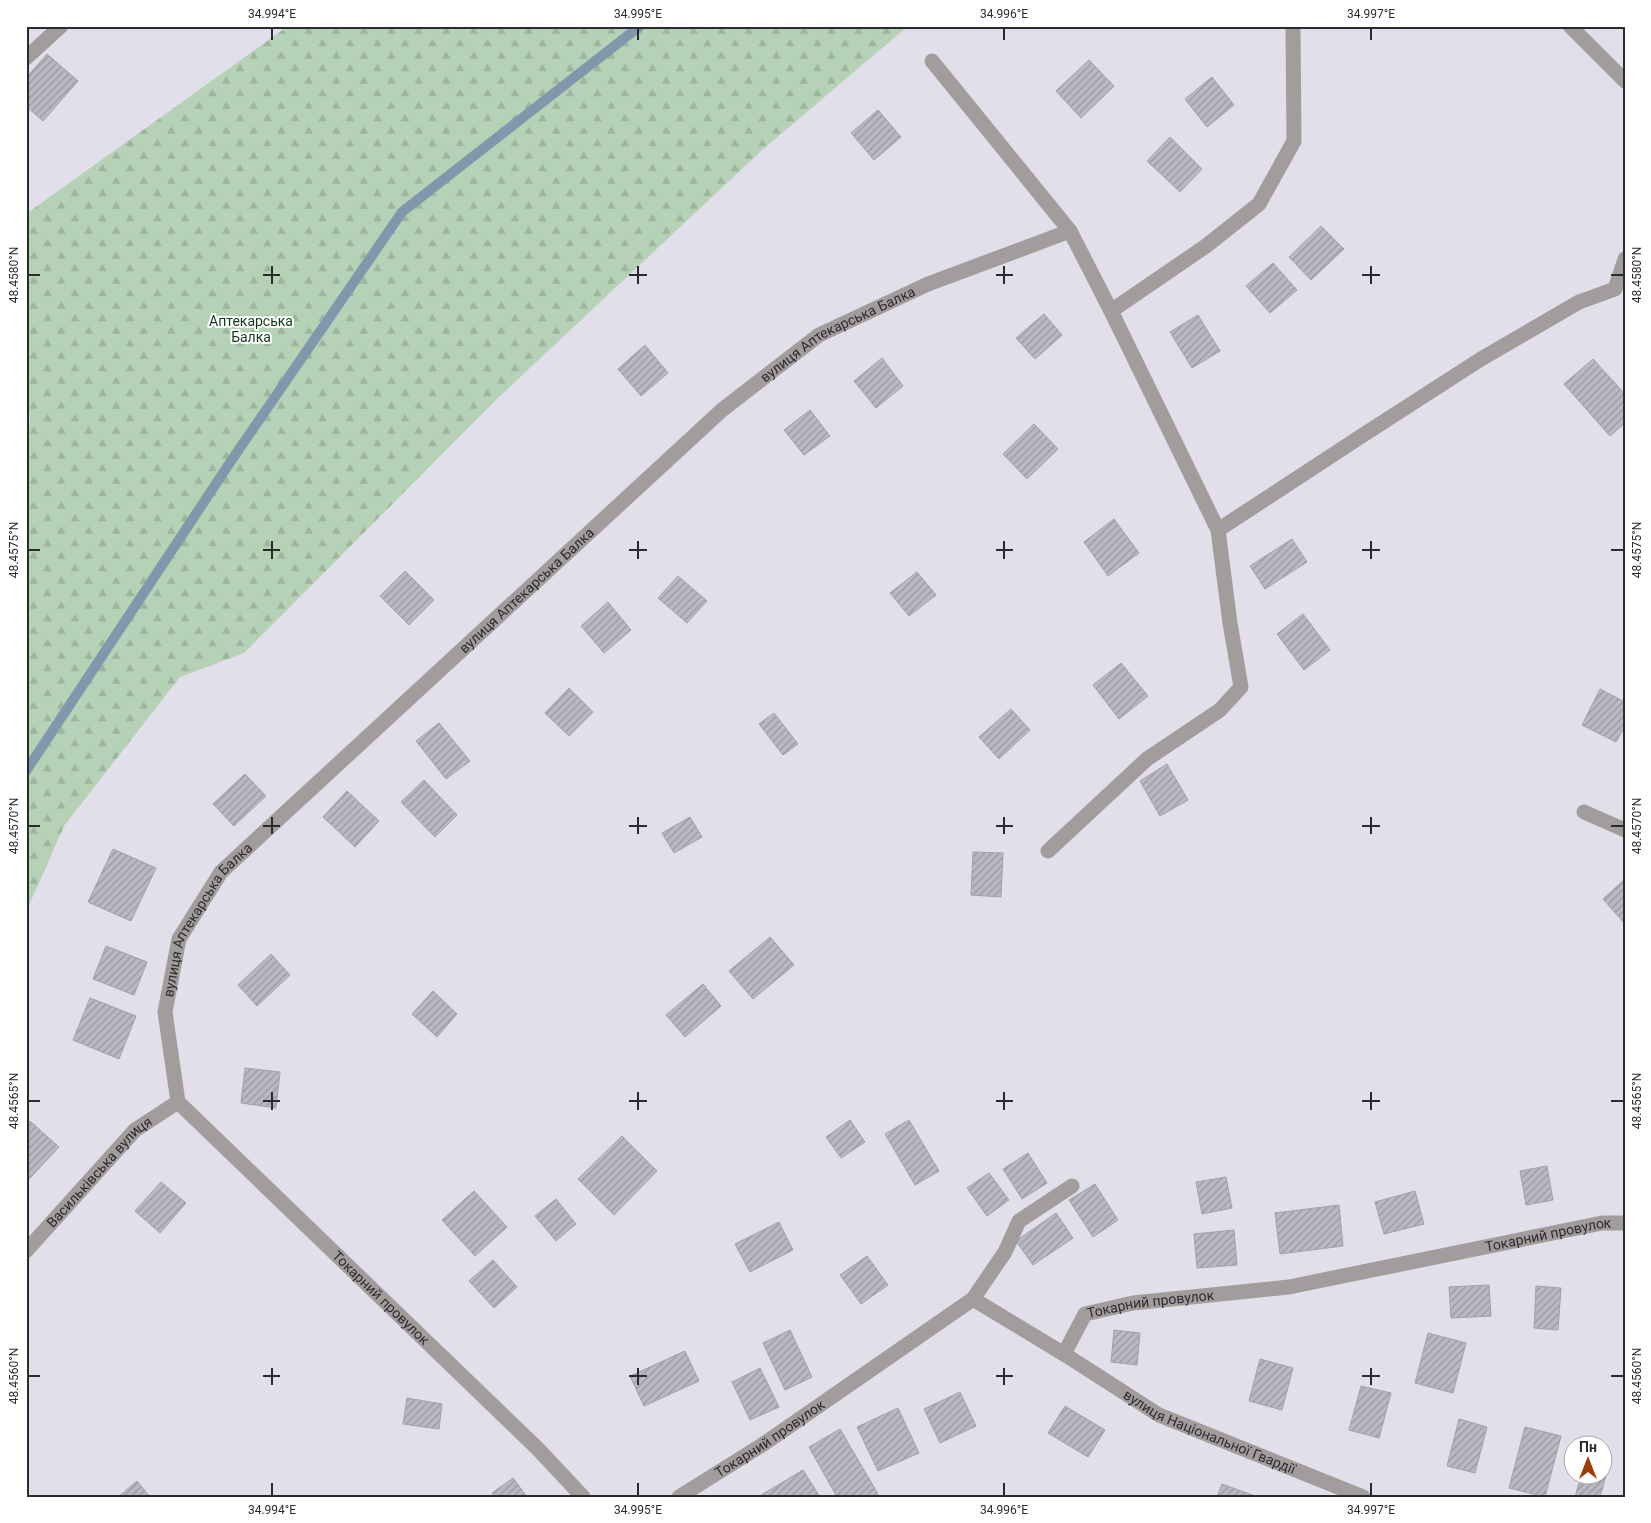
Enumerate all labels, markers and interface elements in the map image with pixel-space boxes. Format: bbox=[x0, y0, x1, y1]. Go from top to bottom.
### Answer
text: 34.994°E bbox=[248, 7, 296, 21]
text: 34.995°E bbox=[614, 7, 662, 21]
text: 34.996°E bbox=[980, 7, 1028, 21]
text: 34.997°E bbox=[1347, 7, 1395, 21]
text: 48.4580°N bbox=[7, 247, 21, 303]
text: 48.4580°N bbox=[1630, 247, 1644, 303]
street label: вулиця Аптекарська Балка bbox=[757, 283, 918, 385]
park label: Аптекарська Балка bbox=[209, 313, 293, 345]
text: 48.4575°N bbox=[7, 522, 21, 578]
text: 48.4575°N bbox=[1630, 522, 1644, 578]
street label: вулиця Аптекарська Балка bbox=[456, 524, 597, 656]
text: 48.4570°N bbox=[7, 798, 21, 854]
text: 48.4570°N bbox=[1630, 798, 1644, 854]
street label: вулиця Аптекарська Балка bbox=[160, 839, 255, 998]
text: 48.4565°N bbox=[7, 1073, 21, 1129]
text: 48.4565°N bbox=[1630, 1073, 1644, 1129]
street label: Васильківська вулиця bbox=[43, 1113, 155, 1231]
street label: Токарний провулок bbox=[1484, 1215, 1612, 1255]
street label: Токарний провулок bbox=[329, 1247, 433, 1348]
street label: Токарний провулок bbox=[1085, 1287, 1215, 1321]
text: 48.4560°N bbox=[7, 1348, 21, 1404]
text: 48.4560°N bbox=[1630, 1348, 1644, 1404]
street label: вулиця Національної Гвардії bbox=[1121, 1386, 1299, 1477]
street label: Токарний провулок bbox=[712, 1396, 828, 1481]
north arrow bbox=[1564, 1436, 1614, 1486]
text: Пн bbox=[1579, 1439, 1597, 1455]
text: 34.994°E bbox=[248, 1503, 296, 1517]
text: 34.995°E bbox=[614, 1503, 662, 1517]
text: 34.996°E bbox=[980, 1503, 1028, 1517]
text: 34.997°E bbox=[1347, 1503, 1395, 1517]

